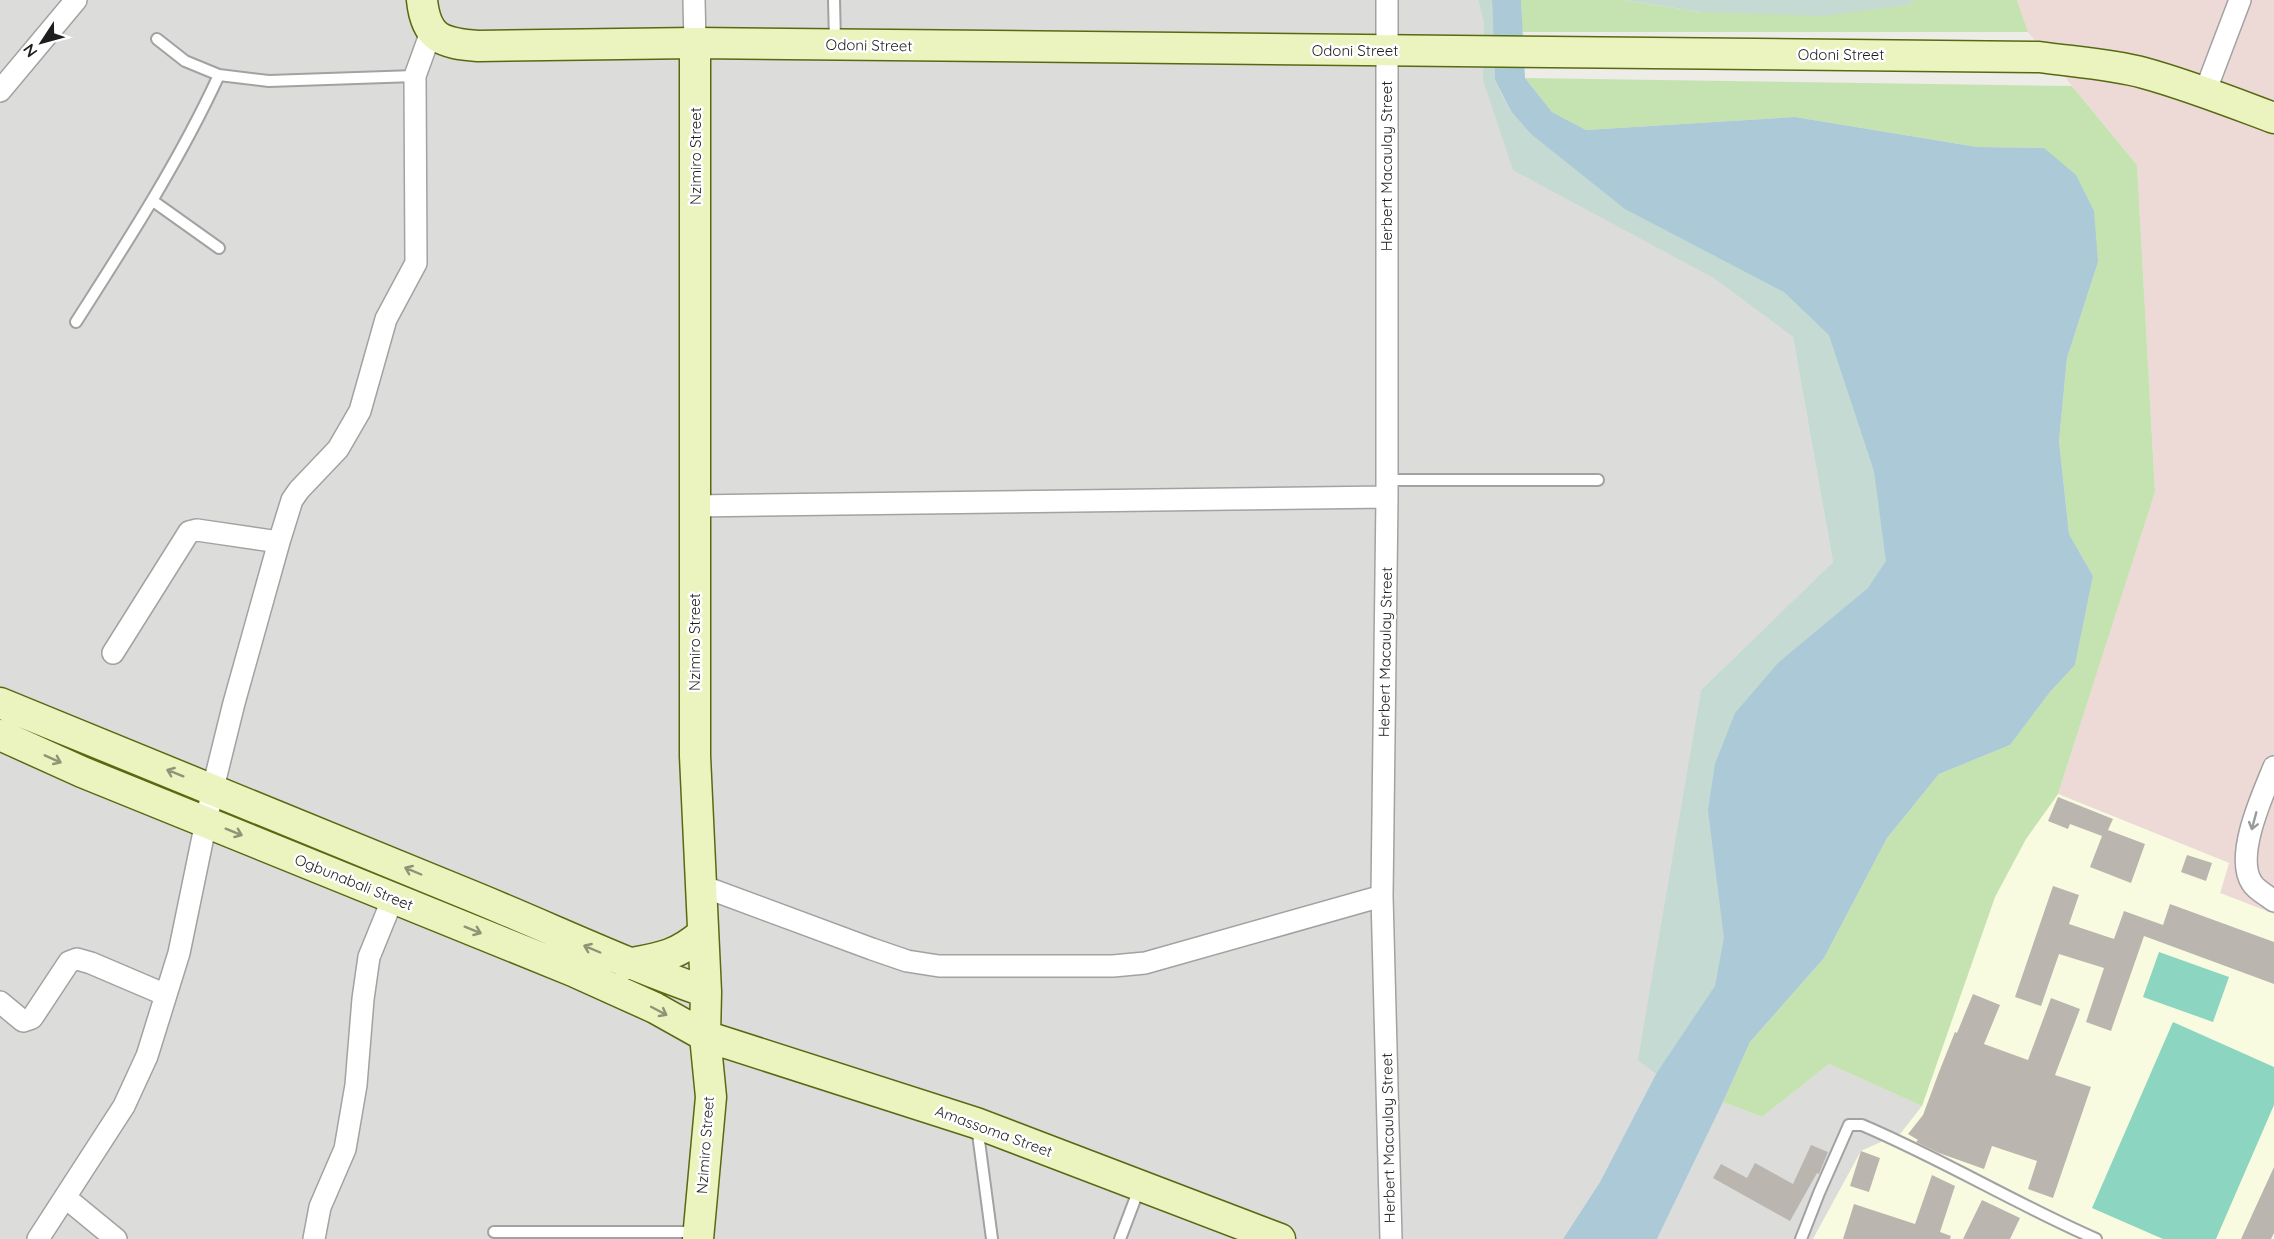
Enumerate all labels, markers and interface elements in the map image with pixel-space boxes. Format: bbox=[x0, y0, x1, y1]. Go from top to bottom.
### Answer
north arrow bbox=[12, 12, 72, 72]
street label: Odoni Street bbox=[825, 35, 913, 55]
text: N bbox=[18, 40, 41, 61]
street label: Odoni Street bbox=[1312, 41, 1398, 60]
street label: Odoni Street bbox=[1798, 45, 1884, 64]
street label: Herbert Macaulay Street bbox=[1377, 81, 1396, 251]
street label: Nzimiro Street bbox=[686, 107, 705, 205]
street label: Herbert Macaulay Street bbox=[1374, 567, 1396, 737]
street label: Nzimiro Street bbox=[685, 593, 704, 691]
one-way arrow bbox=[44, 754, 62, 765]
one-way arrow bbox=[166, 767, 185, 778]
one-way arrow bbox=[2247, 812, 2259, 831]
one-way arrow bbox=[225, 827, 243, 838]
street label: Ogbunabali Street bbox=[292, 850, 416, 914]
one-way arrow bbox=[405, 865, 423, 876]
one-way arrow bbox=[463, 926, 482, 937]
one-way arrow bbox=[584, 943, 602, 954]
one-way arrow bbox=[650, 1005, 667, 1017]
street label: Herbert Macaulay Street bbox=[1377, 1053, 1399, 1223]
street label: Nzimiro Street bbox=[692, 1096, 718, 1194]
street label: Amassoma Street bbox=[933, 1101, 1055, 1161]

